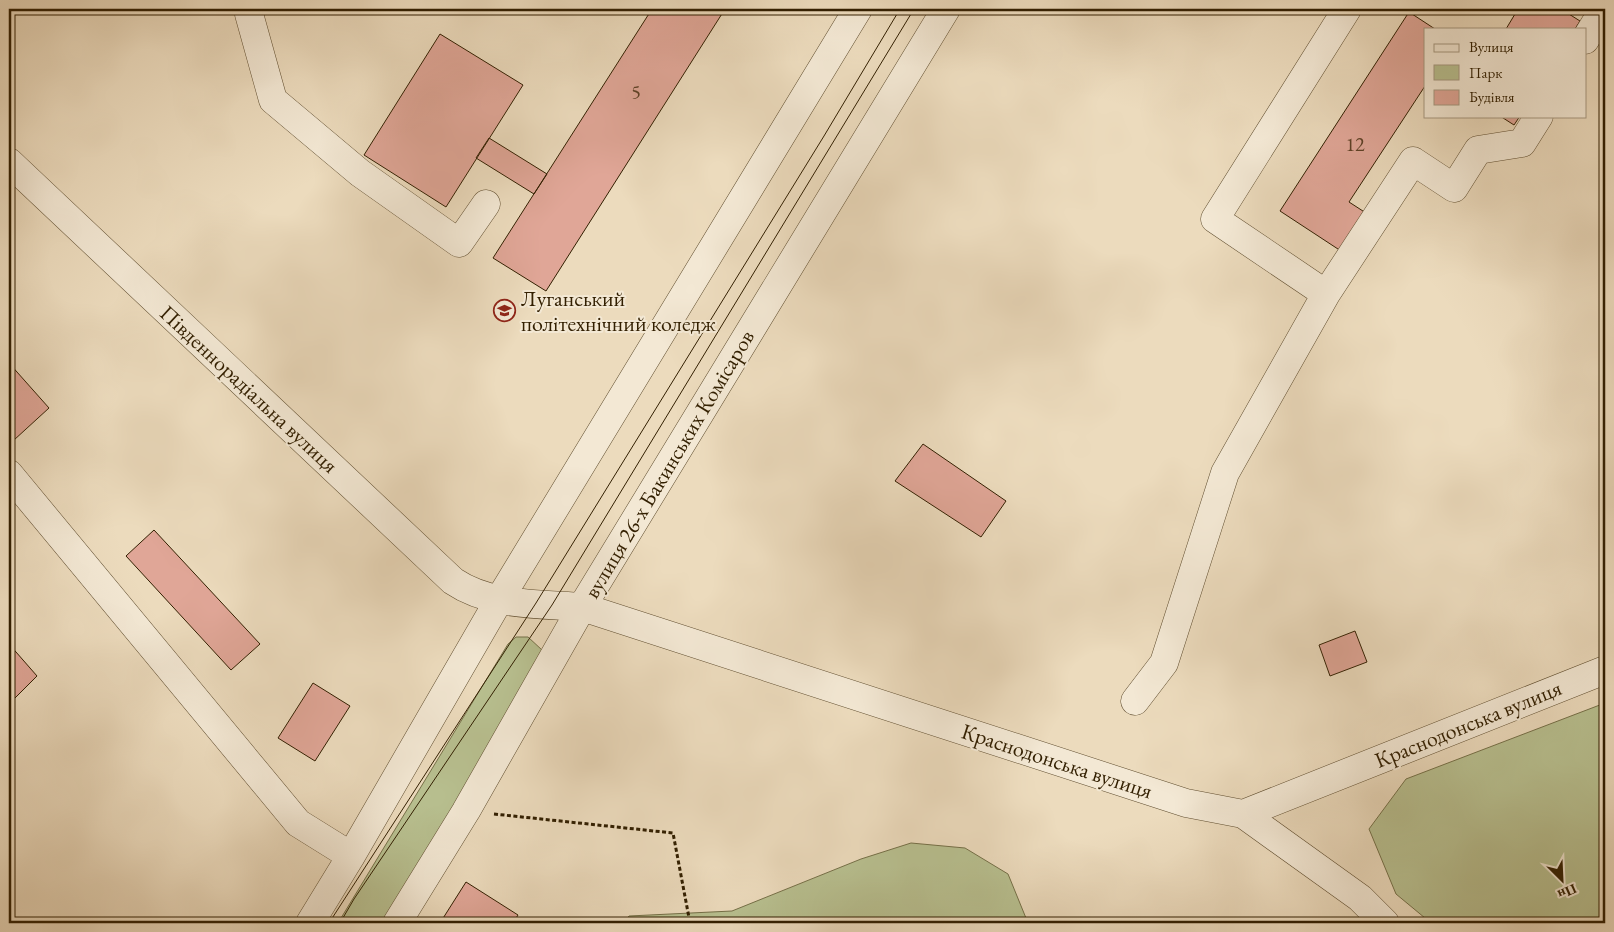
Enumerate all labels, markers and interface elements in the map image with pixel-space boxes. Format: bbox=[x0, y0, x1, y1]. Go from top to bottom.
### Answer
legend bbox=[1424, 28, 1586, 118]
text: Вулиця bbox=[1469, 37, 1514, 56]
text: Парк bbox=[1469, 63, 1502, 82]
house number: 5 bbox=[631, 79, 641, 105]
text: Будівля bbox=[1469, 87, 1515, 106]
house number: 12 bbox=[1345, 131, 1365, 157]
place label: Луганський політехнічний коледж bbox=[521, 284, 716, 338]
street label: Південнорадіальна вулиця bbox=[153, 299, 345, 480]
school or university icon: Луганський політехнічний коледж bbox=[493, 299, 517, 323]
street label: вулиця 26-х Бакинських Комісаров bbox=[577, 324, 761, 604]
street label: Краснодонська вулиця bbox=[1370, 673, 1566, 775]
street label: Краснодонська вулиця bbox=[958, 716, 1156, 806]
north arrow bbox=[1536, 854, 1586, 904]
text: Пн bbox=[1555, 880, 1580, 904]

